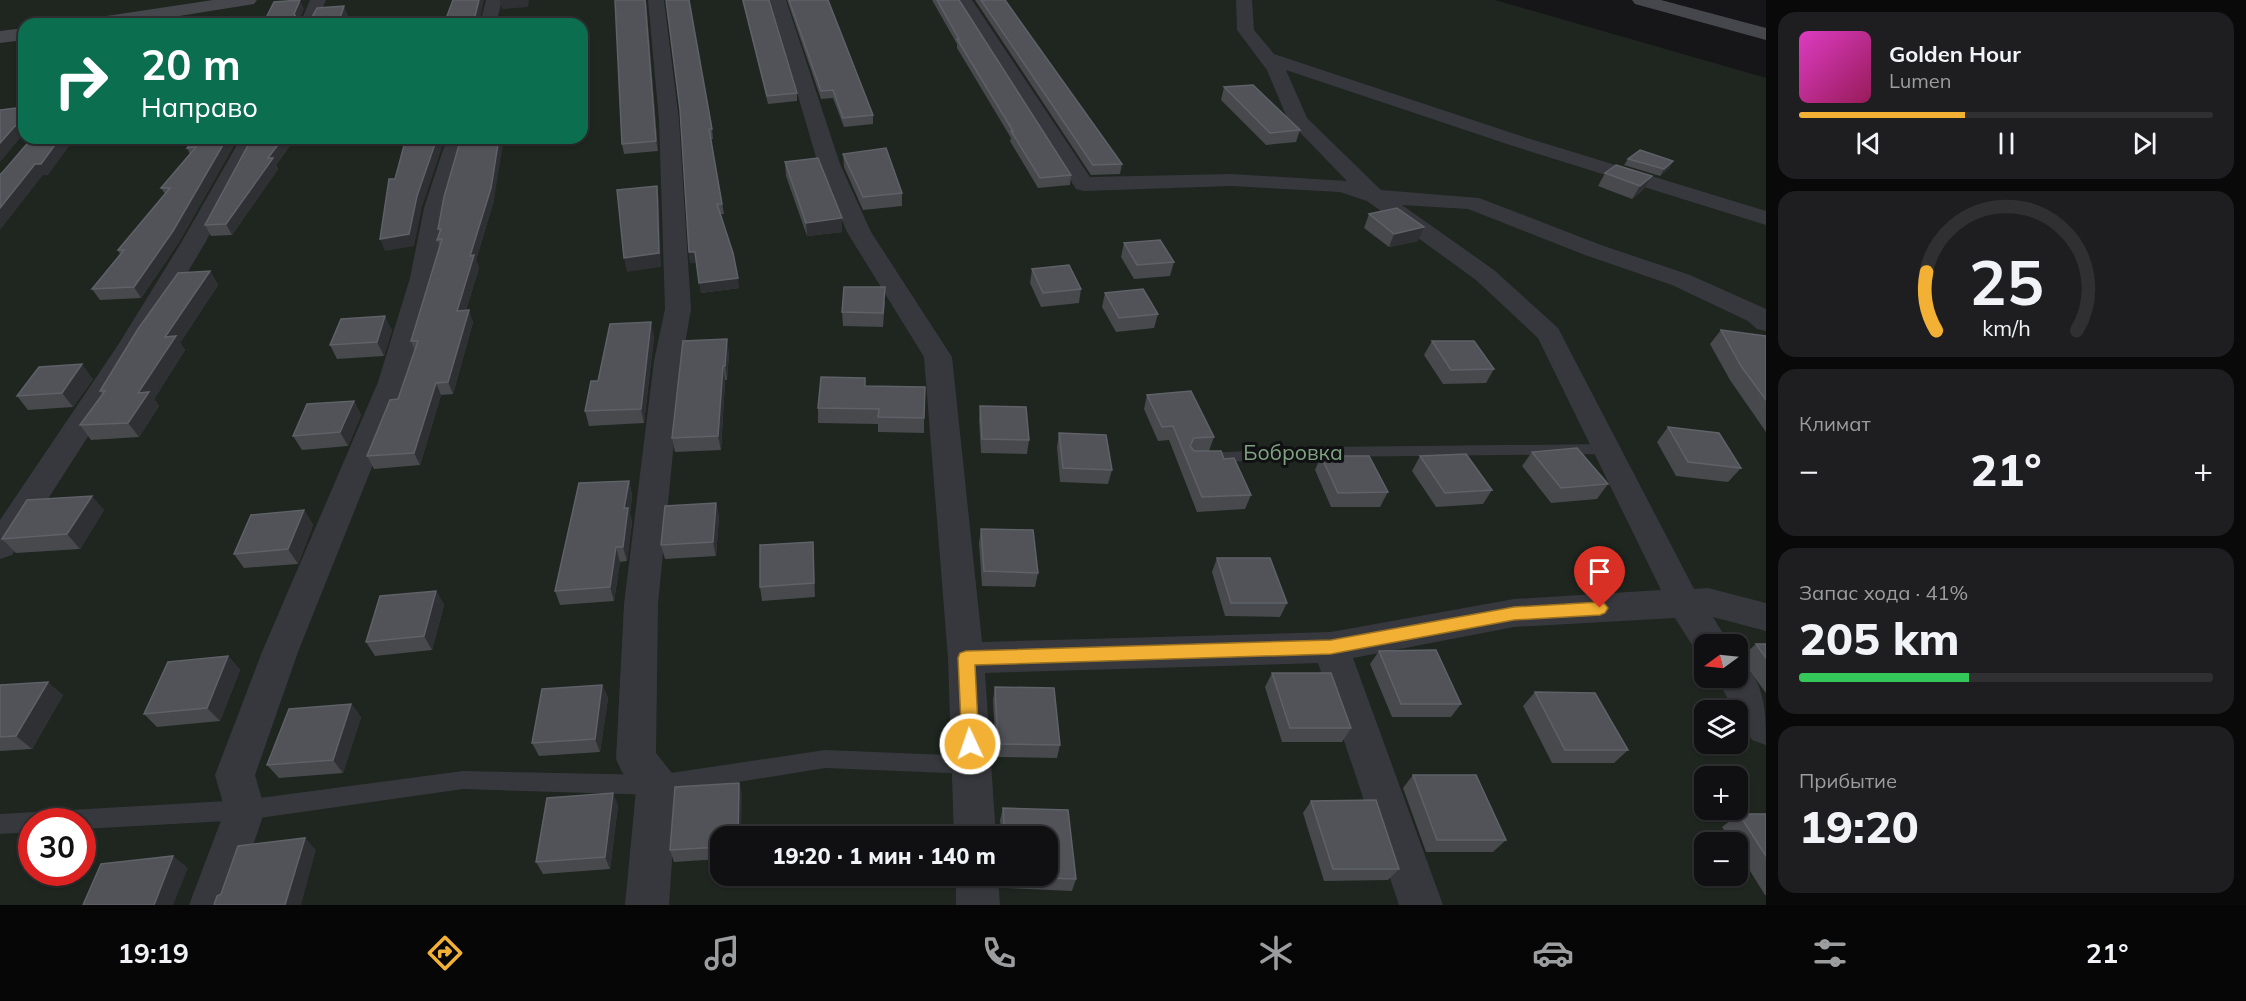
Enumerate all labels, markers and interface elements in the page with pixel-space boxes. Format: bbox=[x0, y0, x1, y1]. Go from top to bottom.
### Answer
text: 20 m bbox=[141, 38, 241, 91]
text: Golden Hour bbox=[1889, 40, 2021, 68]
icon: right bbox=[42, 42, 120, 120]
text: Lumen bbox=[1889, 68, 1951, 93]
text: Направо bbox=[141, 90, 258, 124]
icon: previous bbox=[1852, 127, 1885, 160]
icon: pause bbox=[1990, 127, 2023, 160]
icon: next bbox=[2128, 127, 2161, 160]
text: 25 bbox=[1969, 242, 2043, 321]
text: km/h bbox=[1982, 314, 2030, 341]
text: Климат bbox=[1799, 411, 1871, 436]
park label: Бобровка bbox=[1243, 439, 1343, 465]
text: 21° bbox=[1970, 441, 2042, 497]
text: − bbox=[1799, 449, 1819, 490]
text: + bbox=[2193, 449, 2213, 490]
pin bbox=[1574, 546, 1625, 608]
icon: arrive bbox=[1583, 555, 1616, 588]
text: Запас хода · 41% bbox=[1799, 580, 1968, 605]
text: 205 km bbox=[1799, 610, 1960, 666]
north arrow bbox=[1694, 634, 1748, 688]
map controls bbox=[1694, 634, 1748, 886]
button: layers bbox=[1694, 700, 1748, 754]
position arrow bbox=[938, 712, 1002, 776]
button: + bbox=[1694, 766, 1748, 820]
text: Прибытие bbox=[1799, 768, 1897, 793]
text: 19:20 bbox=[1799, 798, 1919, 854]
speed limit sign: 30 bbox=[18, 808, 96, 886]
button: − bbox=[1694, 832, 1748, 886]
text: 19:20 · 1 мин · 140 m bbox=[772, 842, 996, 870]
icon: directions bbox=[424, 932, 466, 974]
icon: music bbox=[701, 932, 743, 974]
icon: phone bbox=[978, 932, 1020, 974]
icon: climate bbox=[1255, 932, 1297, 974]
icon: car bbox=[1532, 932, 1574, 974]
icon: filters bbox=[1809, 932, 1851, 974]
text: 19:19 bbox=[117, 936, 189, 970]
text: 21° bbox=[2086, 936, 2128, 970]

